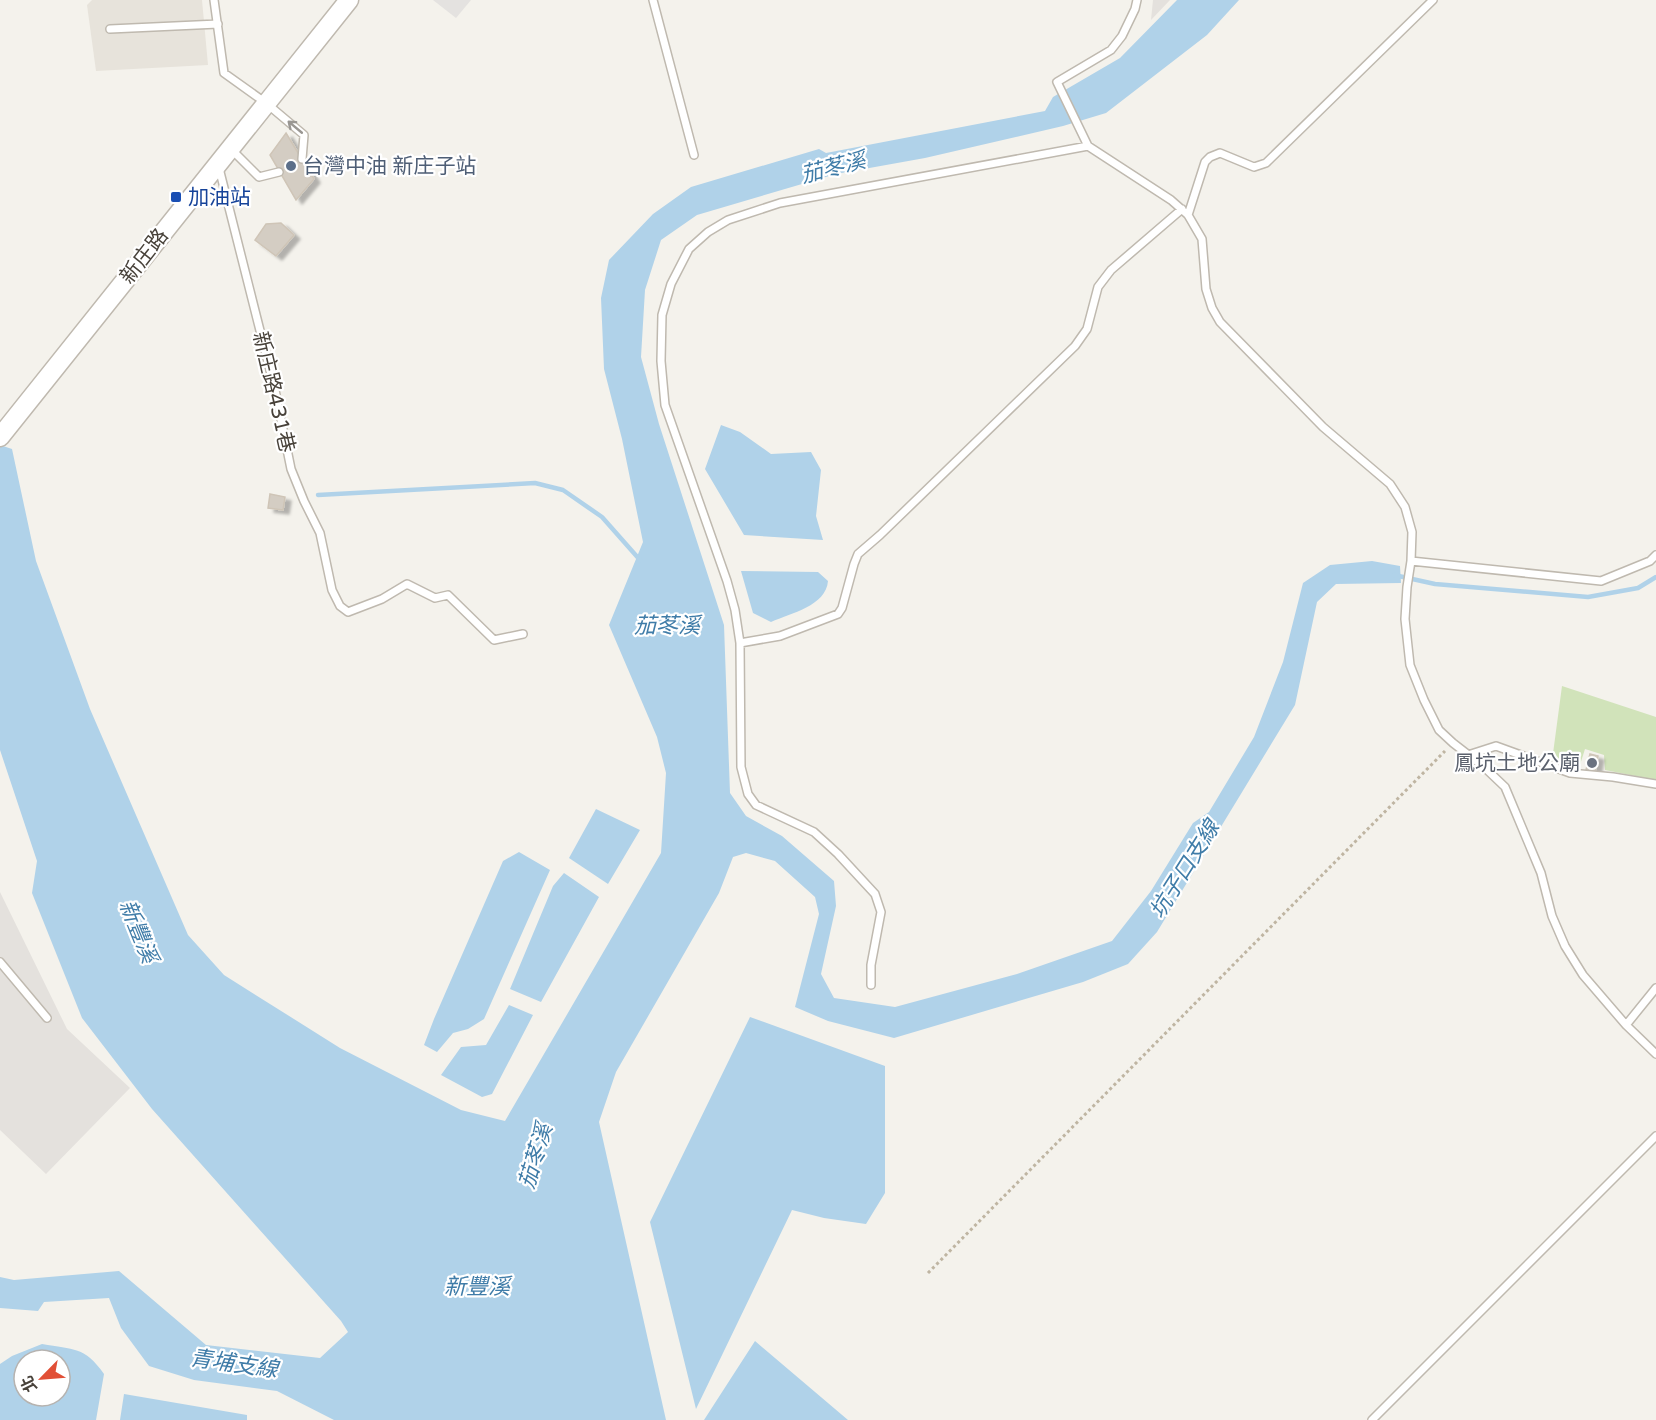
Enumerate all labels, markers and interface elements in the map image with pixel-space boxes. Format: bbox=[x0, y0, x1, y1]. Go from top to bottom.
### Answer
one-way arrow bbox=[288, 120, 303, 134]
water label: 茄苳溪 bbox=[798, 147, 871, 189]
place label: 台灣中油 新庄子站 bbox=[303, 154, 476, 179]
marker: 台灣中油 新庄子站 bbox=[284, 159, 298, 173]
place label: 加油站 bbox=[188, 185, 251, 210]
marker: 加油站 bbox=[169, 190, 183, 204]
street label: 新庄路 bbox=[115, 224, 174, 289]
street label: 新庄路431巷 bbox=[247, 329, 300, 455]
water label: 茄苳溪 bbox=[634, 613, 703, 639]
place label: 鳳坑土地公廟 bbox=[1454, 751, 1580, 776]
marker: 鳳坑土地公廟 bbox=[1585, 756, 1599, 770]
water label: 坑子口支線 bbox=[1145, 813, 1227, 923]
water label: 新豐溪 bbox=[114, 896, 164, 970]
water label: 茄苳溪 bbox=[514, 1118, 559, 1192]
water label: 新豐溪 bbox=[444, 1274, 513, 1300]
water label: 青埔支線 bbox=[188, 1345, 282, 1383]
north arrow bbox=[12, 1348, 72, 1408]
text: 北 bbox=[17, 1372, 42, 1395]

